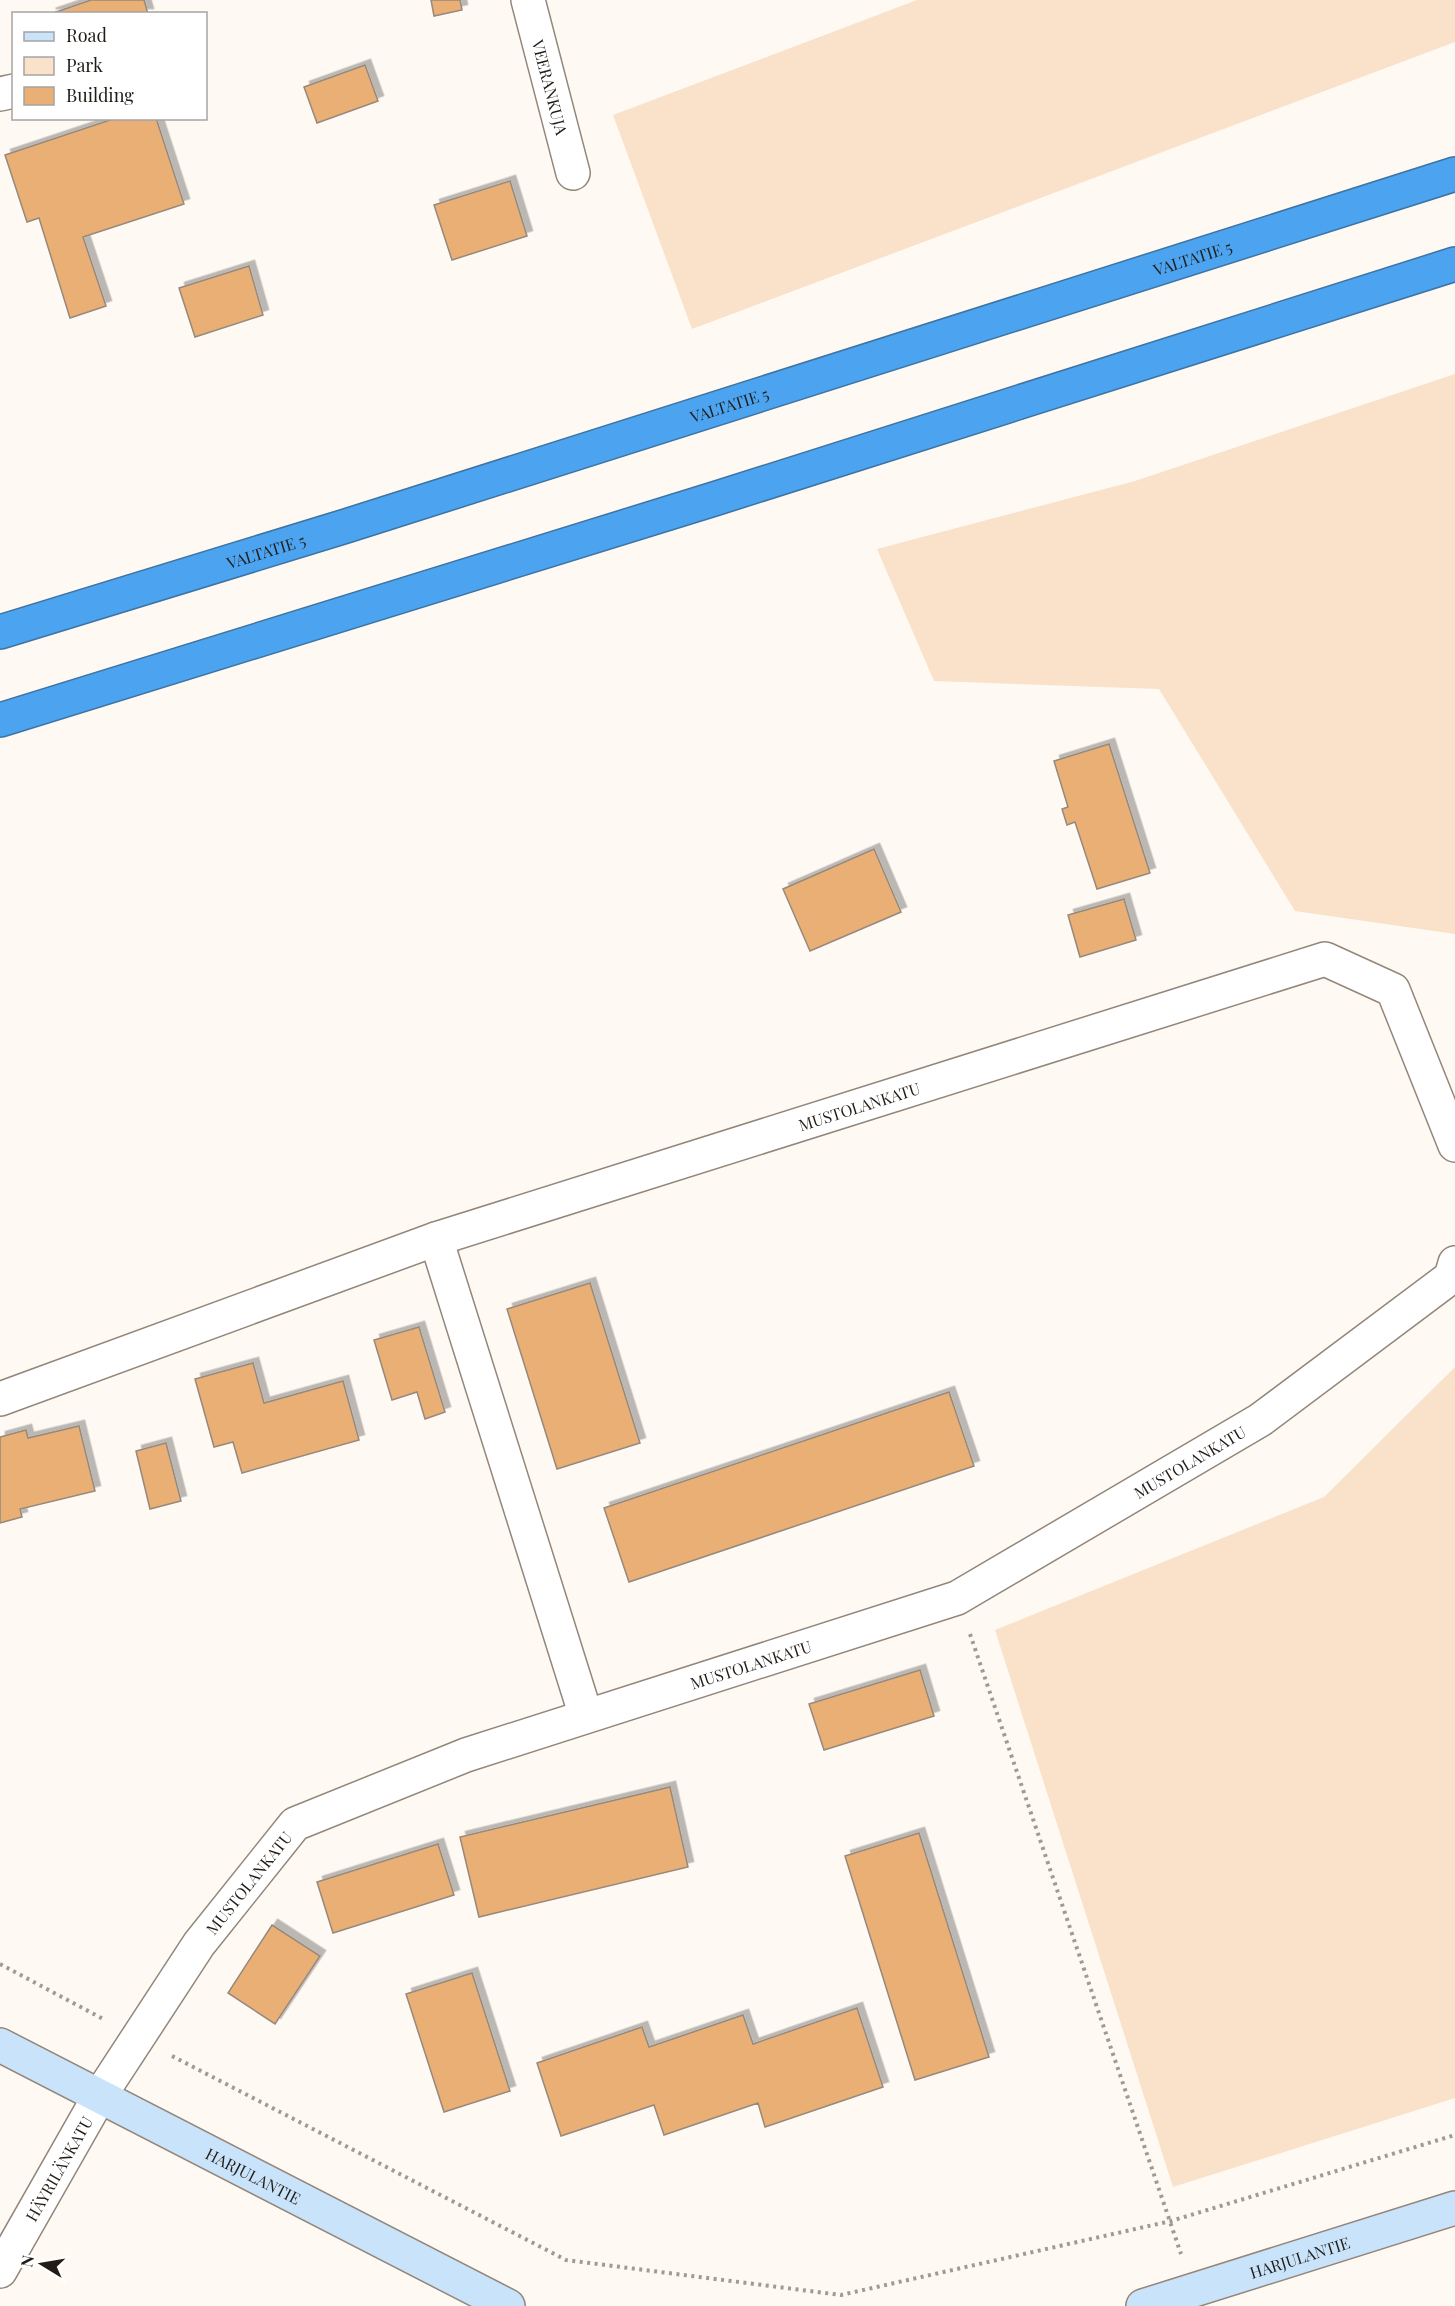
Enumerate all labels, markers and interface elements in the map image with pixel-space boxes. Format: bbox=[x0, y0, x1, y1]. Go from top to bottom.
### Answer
legend bbox=[12, 12, 207, 120]
text: Road bbox=[66, 23, 107, 47]
street label: VEERANKUJA bbox=[528, 36, 573, 138]
text: Park bbox=[66, 53, 103, 77]
text: Building bbox=[66, 83, 134, 107]
street label: VALTATIE 5 bbox=[1150, 235, 1234, 280]
street label: VALTATIE 5 bbox=[686, 382, 771, 427]
street label: VALTATIE 5 bbox=[223, 529, 308, 573]
street label: MUSTOLANKATU bbox=[796, 1077, 923, 1135]
street label: MUSTOLANKATU bbox=[1130, 1420, 1249, 1503]
street label: MUSTOLANKATU bbox=[687, 1635, 814, 1693]
street label: MUSTOLANKATU bbox=[201, 1826, 296, 1938]
street label: HÄYRILÄNKATU bbox=[20, 2112, 97, 2225]
street label: HARJULANTIE bbox=[202, 2142, 305, 2208]
street label: HARJULANTIE bbox=[1247, 2231, 1352, 2282]
north arrow bbox=[12, 2234, 72, 2294]
text: N bbox=[15, 2253, 38, 2269]

